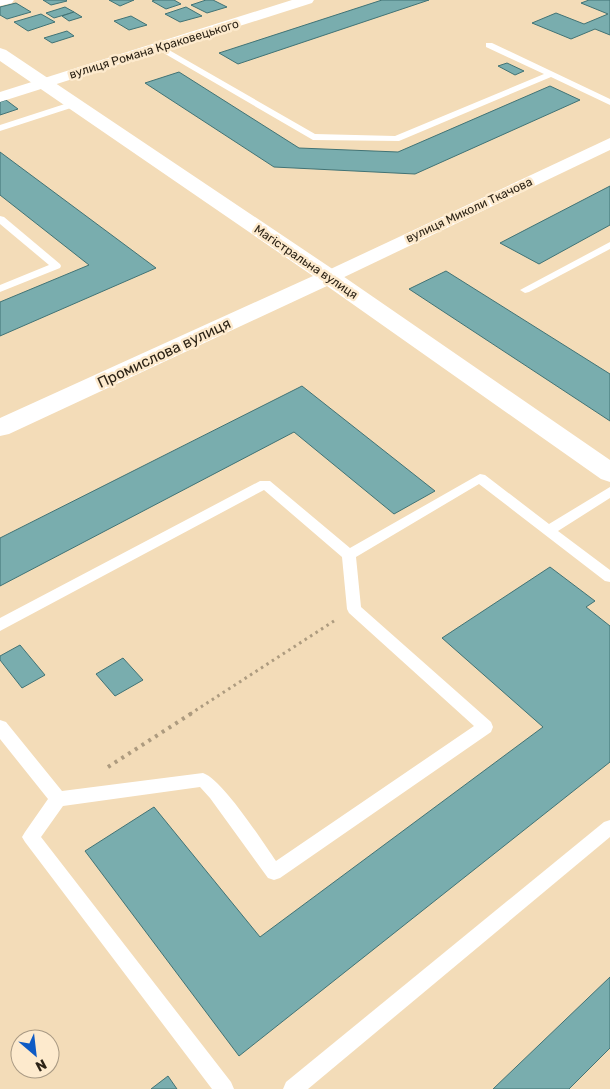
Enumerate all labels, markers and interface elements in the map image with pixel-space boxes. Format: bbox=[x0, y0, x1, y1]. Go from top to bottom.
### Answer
street label: вулиця Романа Краковецького bbox=[67, 16, 241, 82]
street label: вулиця Миколи Ткачова bbox=[404, 175, 534, 245]
street label: Магістральна вулиця bbox=[252, 222, 360, 302]
street label: Промислова вулиця bbox=[94, 314, 234, 392]
north arrow bbox=[10, 1029, 60, 1079]
text: N bbox=[32, 1055, 49, 1075]

